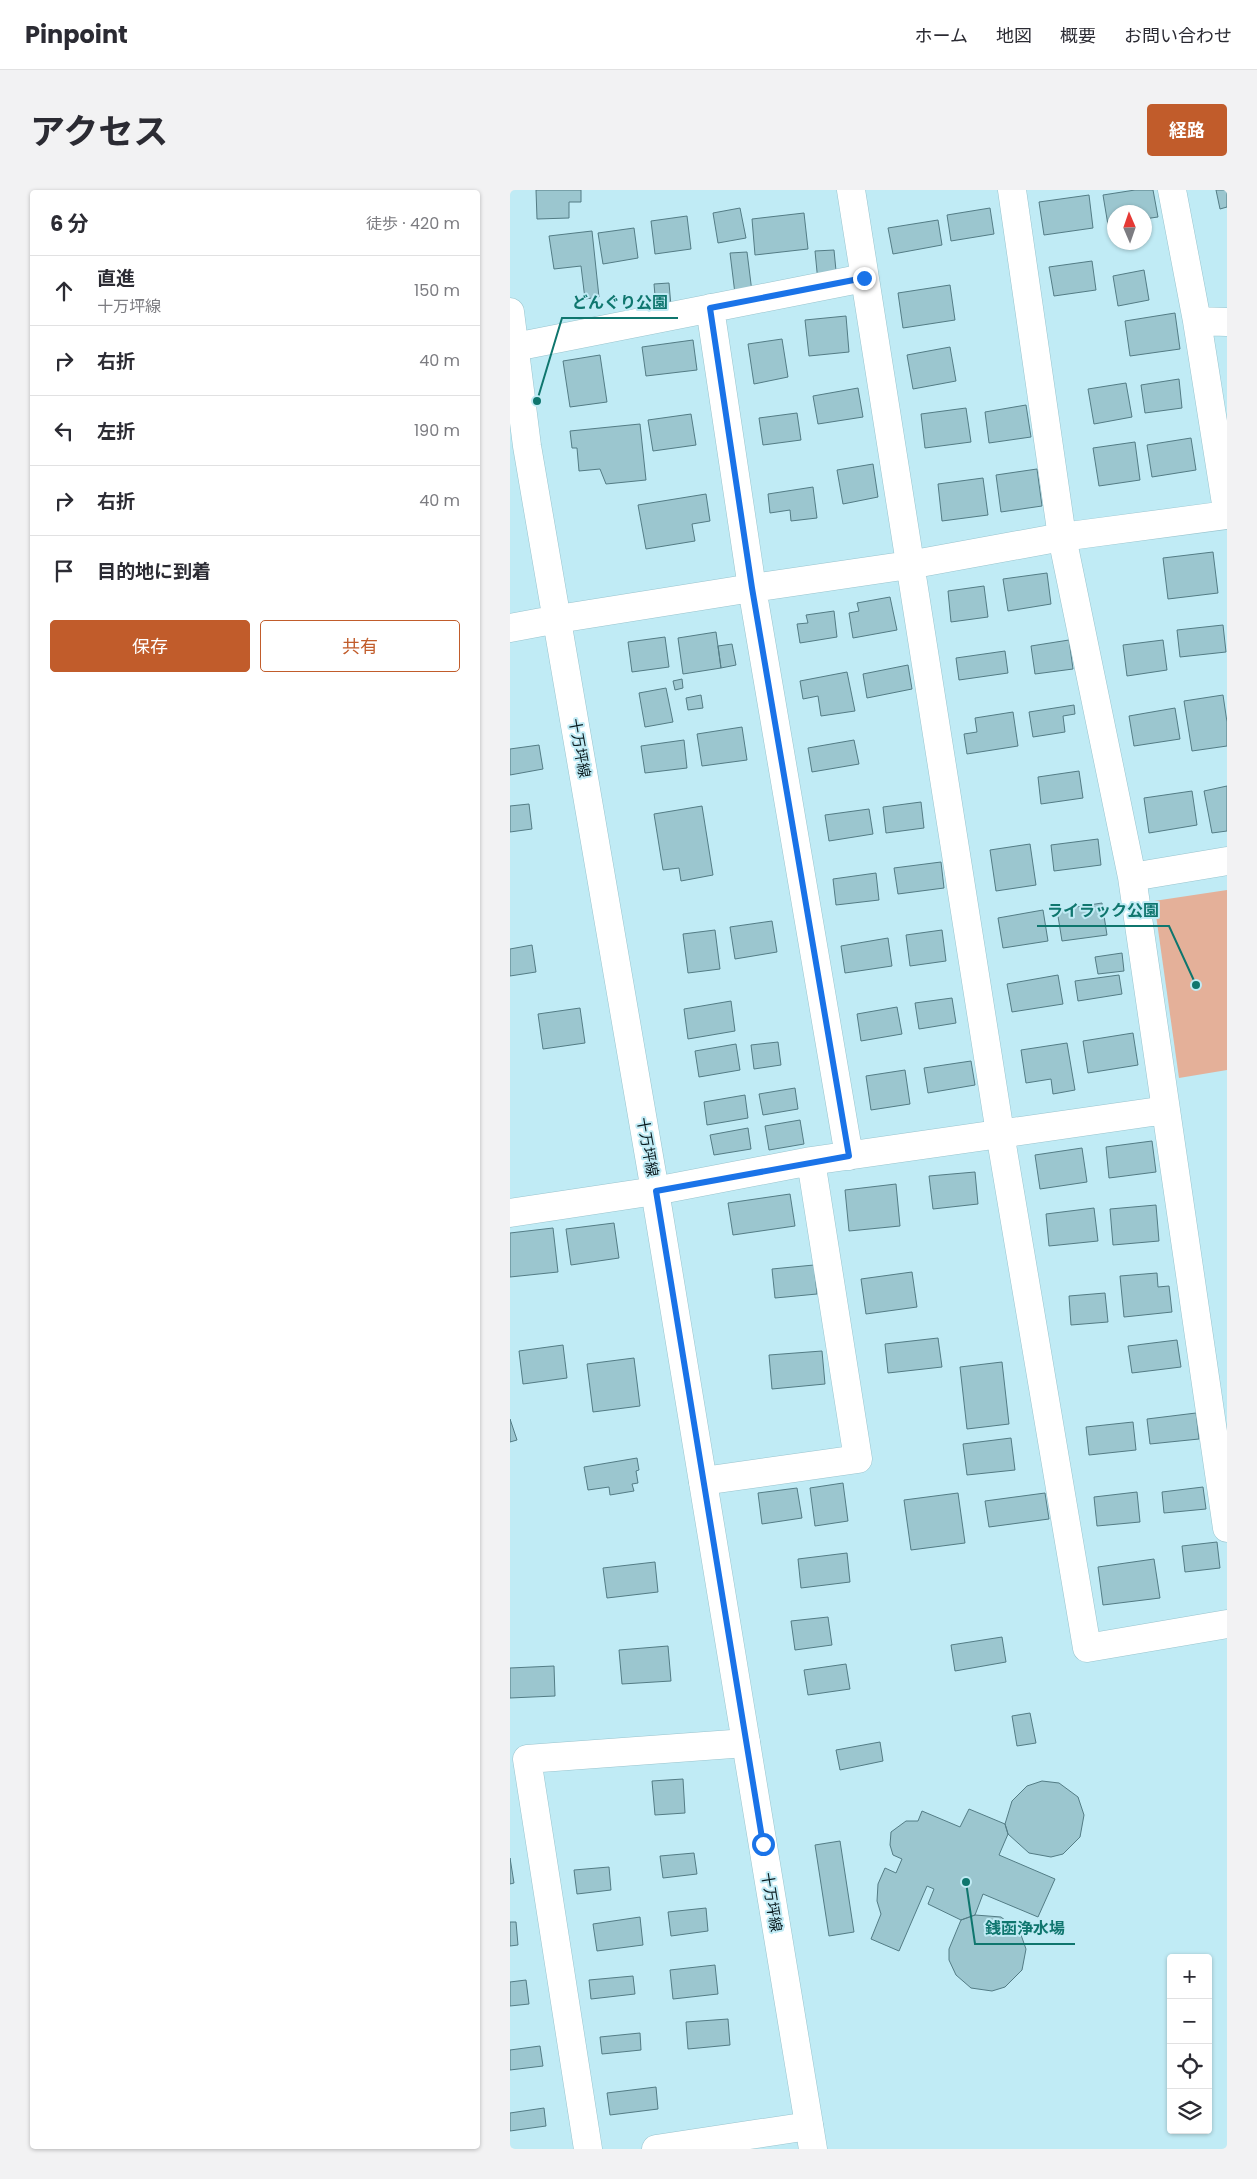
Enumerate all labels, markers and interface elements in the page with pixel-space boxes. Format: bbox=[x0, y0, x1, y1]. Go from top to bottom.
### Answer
text: Pinpoint bbox=[25, 18, 128, 51]
text: ホーム bbox=[915, 23, 968, 48]
text: 地図 bbox=[996, 23, 1032, 48]
text: 概要 bbox=[1060, 23, 1096, 48]
text: お問い合わせ bbox=[1124, 23, 1232, 48]
button: 経路 bbox=[1147, 104, 1227, 156]
text: アクセス bbox=[30, 107, 168, 156]
north arrow bbox=[1107, 205, 1152, 250]
text: 6 分 bbox=[50, 209, 89, 238]
text: 徒歩 · 420 m bbox=[366, 212, 460, 235]
text: 直進 bbox=[97, 265, 135, 292]
route end bbox=[853, 267, 876, 290]
icon: ahead bbox=[50, 277, 78, 305]
text: 150 m bbox=[414, 279, 460, 302]
callout: どんぐり公園 bbox=[562, 287, 678, 318]
text: どんぐり公園 bbox=[572, 291, 668, 314]
text: 十万坪線 bbox=[97, 295, 161, 318]
icon: right bbox=[50, 347, 78, 375]
text: 右折 bbox=[97, 348, 135, 375]
text: 40 m bbox=[419, 349, 460, 372]
icon: left bbox=[50, 417, 78, 445]
text: 左折 bbox=[97, 418, 135, 445]
text: 190 m bbox=[414, 419, 460, 442]
icon: right bbox=[50, 487, 78, 515]
text: 右折 bbox=[97, 488, 135, 515]
text: 40 m bbox=[419, 489, 460, 512]
icon: arrive bbox=[50, 557, 78, 585]
text: 目的地に到着 bbox=[97, 558, 211, 585]
button: 保存 bbox=[50, 620, 250, 672]
button: 共有 bbox=[260, 620, 460, 672]
street label: 十万坪線 bbox=[564, 717, 596, 779]
callout: ライラック公園 bbox=[1037, 895, 1169, 926]
text: ライラック公園 bbox=[1047, 899, 1159, 922]
street label: 十万坪線 bbox=[632, 1116, 664, 1178]
route start bbox=[752, 1833, 775, 1856]
street label: 十万坪線 bbox=[757, 1871, 787, 1933]
callout: 銭函浄水場 bbox=[975, 1913, 1075, 1944]
text: 銭函浄水場 bbox=[985, 1917, 1065, 1940]
map controls bbox=[1167, 1954, 1212, 2134]
button: + bbox=[1167, 1954, 1212, 1999]
button: − bbox=[1167, 1999, 1212, 2044]
button: locate bbox=[1167, 2044, 1212, 2089]
button: layers bbox=[1167, 2089, 1212, 2134]

